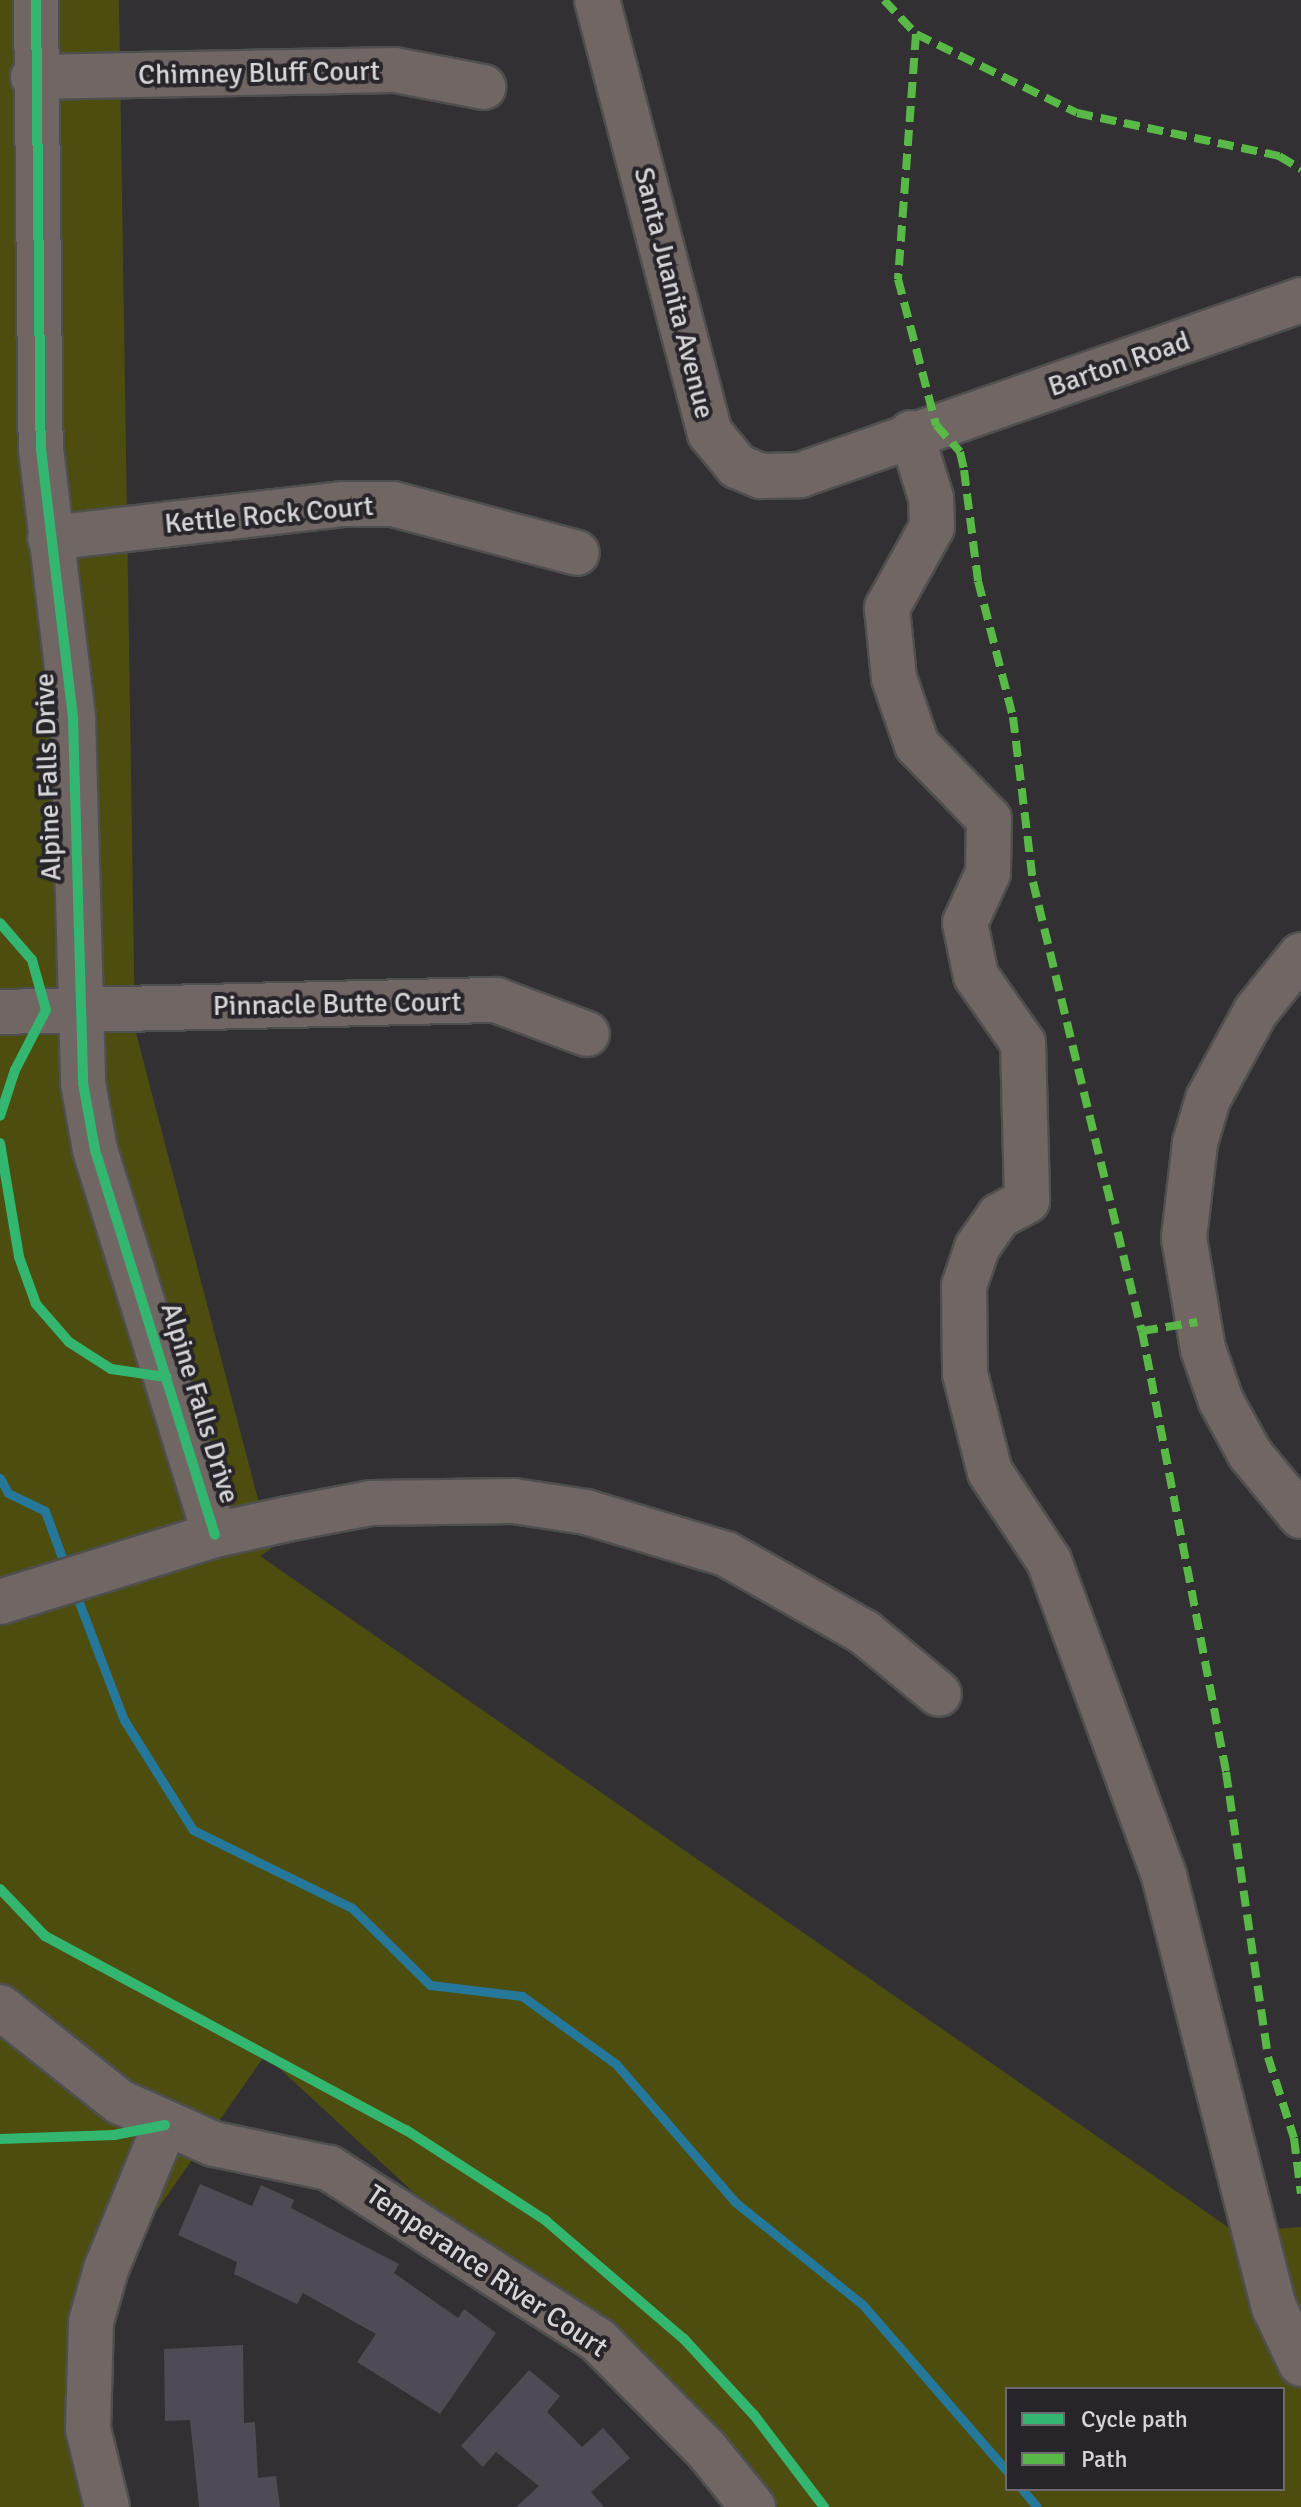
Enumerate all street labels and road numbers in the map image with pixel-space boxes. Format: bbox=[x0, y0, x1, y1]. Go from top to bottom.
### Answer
street label: Chimney Bluff Court bbox=[138, 54, 380, 92]
street label: Santa Juanita Avenue bbox=[627, 164, 721, 422]
street label: Barton Road bbox=[1044, 324, 1194, 404]
street label: Kettle Rock Court bbox=[163, 489, 375, 541]
street label: Alpine Falls Drive bbox=[28, 672, 68, 882]
street label: Pinnacle Butte Court bbox=[212, 985, 462, 1023]
street label: Alpine Falls Drive bbox=[154, 1299, 246, 1507]
street label: Temperance River Court bbox=[360, 2178, 614, 2364]

